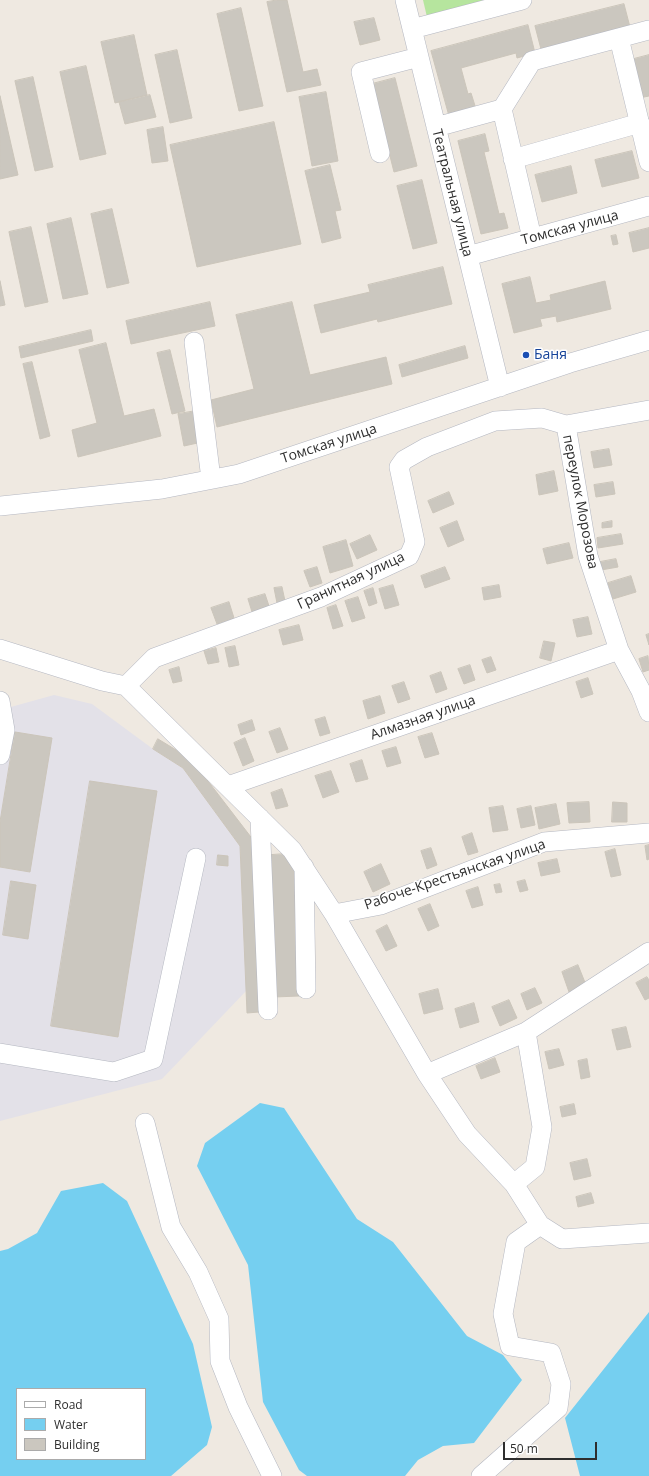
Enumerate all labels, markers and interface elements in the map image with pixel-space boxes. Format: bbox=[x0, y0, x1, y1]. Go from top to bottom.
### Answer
street label: Театральная улица bbox=[428, 127, 476, 259]
street label: Томская улица bbox=[520, 207, 620, 249]
place label: Баня bbox=[534, 347, 567, 363]
marker: Баня bbox=[521, 350, 531, 360]
street label: Томская улица bbox=[279, 421, 379, 467]
street label: переулок Морозова bbox=[559, 434, 601, 570]
street label: Гранитная улица bbox=[295, 549, 407, 613]
street label: Алмазная улица bbox=[368, 692, 478, 744]
street label: Рабоче-Крестьянская улица bbox=[362, 836, 548, 914]
legend bbox=[16, 1388, 146, 1460]
text: Road bbox=[54, 1396, 83, 1413]
text: Water bbox=[54, 1416, 88, 1433]
scale bar bbox=[505, 1434, 599, 1460]
text: Building bbox=[54, 1436, 99, 1453]
text: 50 m bbox=[510, 1440, 538, 1457]

